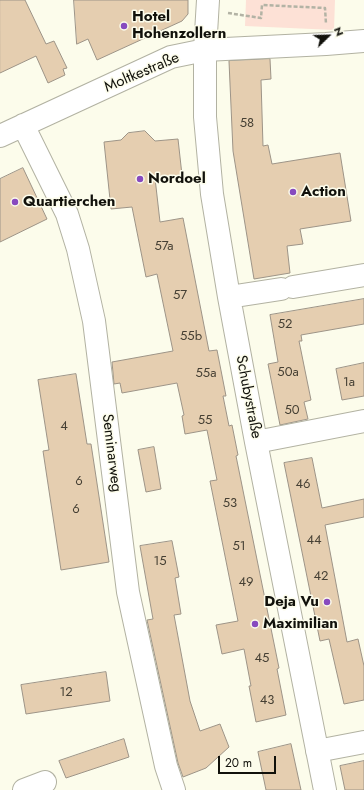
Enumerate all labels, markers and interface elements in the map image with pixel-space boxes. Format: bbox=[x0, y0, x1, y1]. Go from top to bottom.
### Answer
place label: Hotel Hohenzollern bbox=[132, 8, 226, 43]
north arrow bbox=[308, 16, 348, 56]
marker: Hotel Hohenzollern bbox=[119, 21, 129, 31]
text: N bbox=[330, 24, 348, 38]
street label: Moltkestraße bbox=[102, 49, 182, 97]
house number: 58 bbox=[240, 116, 254, 132]
place label: Nordoel bbox=[148, 170, 206, 188]
marker: Nordoel bbox=[135, 174, 145, 184]
place label: Action bbox=[301, 183, 346, 201]
marker: Action bbox=[288, 187, 298, 197]
place label: Quartierchen bbox=[23, 193, 115, 211]
marker: Quartierchen bbox=[10, 197, 20, 207]
house number: 57a bbox=[154, 239, 174, 255]
house number: 57 bbox=[173, 288, 187, 304]
house number: 52 bbox=[278, 317, 292, 333]
house number: 55b bbox=[180, 329, 202, 345]
street label: Schubystraße bbox=[231, 354, 265, 440]
house number: 50a bbox=[277, 365, 299, 381]
house number: 55a bbox=[196, 366, 216, 382]
house number: 1a bbox=[343, 375, 355, 391]
house number: 50 bbox=[284, 403, 300, 419]
street label: Seminarweg bbox=[97, 413, 125, 493]
house number: 55 bbox=[198, 413, 212, 429]
house number: 4 bbox=[60, 419, 68, 435]
house number: 6 bbox=[75, 474, 83, 490]
house number: 46 bbox=[295, 477, 311, 493]
house number: 53 bbox=[223, 496, 237, 512]
house number: 6 bbox=[72, 502, 80, 518]
house number: 44 bbox=[306, 533, 322, 549]
house number: 51 bbox=[232, 539, 246, 555]
house number: 15 bbox=[153, 554, 167, 570]
house number: 42 bbox=[314, 569, 328, 585]
house number: 49 bbox=[238, 575, 254, 591]
place label: Deja Vu bbox=[264, 593, 319, 611]
marker: Deja Vu bbox=[322, 597, 332, 607]
place label: Maximilian bbox=[263, 615, 338, 633]
marker: Maximilian bbox=[250, 619, 260, 629]
house number: 45 bbox=[255, 651, 269, 667]
house number: 12 bbox=[59, 685, 73, 701]
house number: 43 bbox=[260, 693, 274, 709]
scale bar bbox=[220, 748, 278, 774]
text: 20 m bbox=[225, 754, 252, 772]

